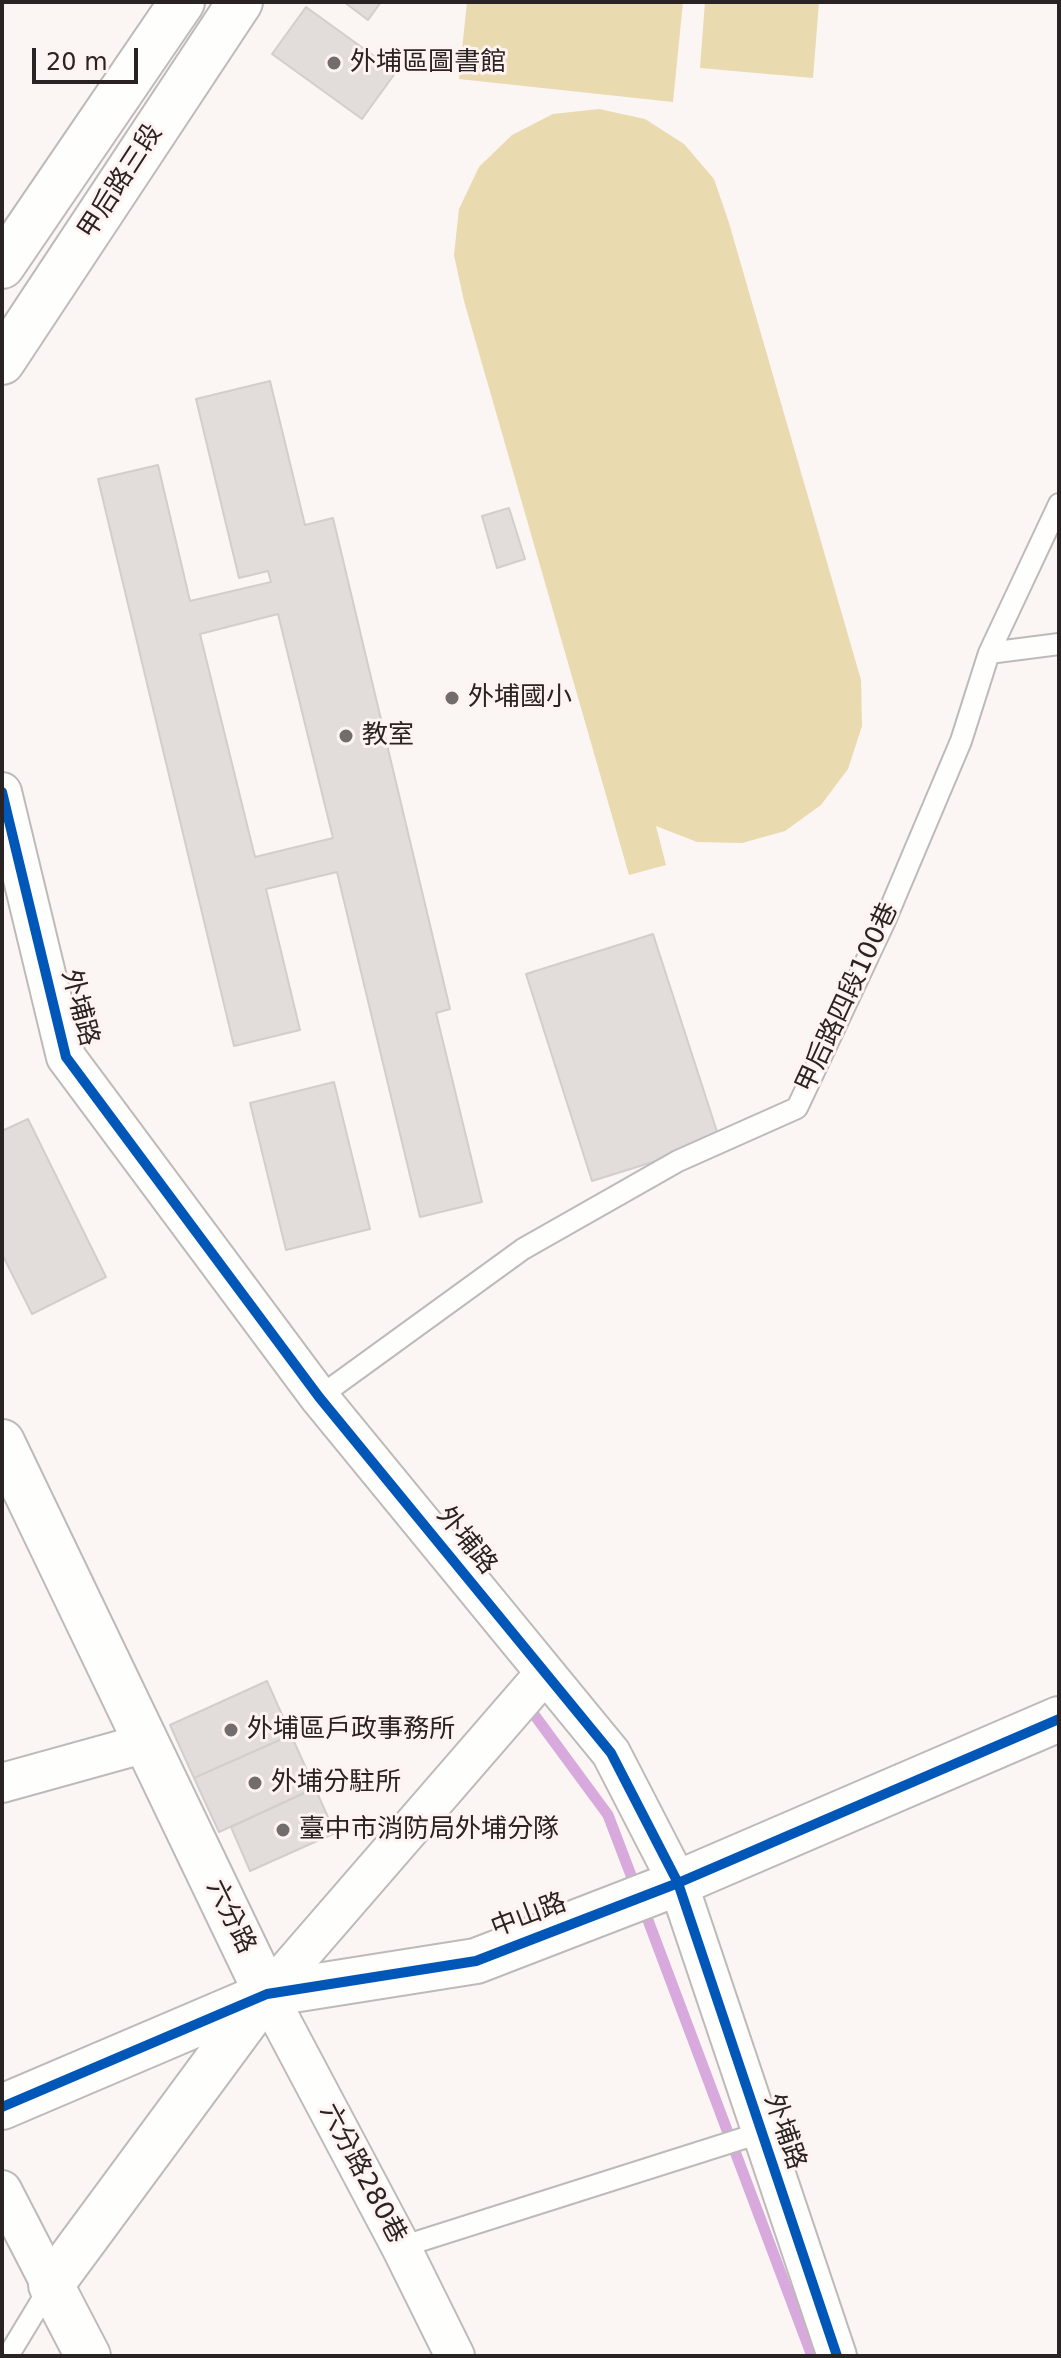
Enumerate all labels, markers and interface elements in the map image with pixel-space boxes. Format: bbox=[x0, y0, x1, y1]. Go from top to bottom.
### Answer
scale bar bbox=[36, 32, 142, 82]
place label: 外埔區圖書館 bbox=[350, 47, 506, 79]
text: 20 m bbox=[46, 48, 108, 76]
marker: 外埔區圖書館 bbox=[325, 54, 343, 72]
street label: 甲后路三段 bbox=[73, 119, 169, 245]
place label: 外埔國小 bbox=[468, 682, 572, 714]
marker: 外埔國小 bbox=[443, 689, 461, 707]
place label: 教室 bbox=[362, 720, 414, 752]
marker: 教室 bbox=[337, 727, 355, 745]
street label: 甲后路四段100巷 bbox=[790, 898, 906, 1098]
street label: 外埔路 bbox=[54, 966, 104, 1050]
street label: 外埔路 bbox=[429, 1501, 503, 1581]
place label: 外埔區戶政事務所 bbox=[247, 1714, 455, 1746]
marker: 外埔區戶政事務所 bbox=[222, 1721, 240, 1739]
place label: 外埔分駐所 bbox=[271, 1767, 401, 1799]
marker: 外埔分駐所 bbox=[246, 1774, 264, 1792]
place label: 臺中市消防局外埔分隊 bbox=[299, 1814, 559, 1846]
marker: 臺中市消防局外埔分隊 bbox=[274, 1821, 292, 1839]
street label: 六分路 bbox=[199, 1875, 261, 1959]
street label: 中山路 bbox=[487, 1887, 571, 1945]
street label: 外埔路 bbox=[757, 2090, 811, 2174]
street label: 六分路280巷 bbox=[312, 2099, 412, 2249]

